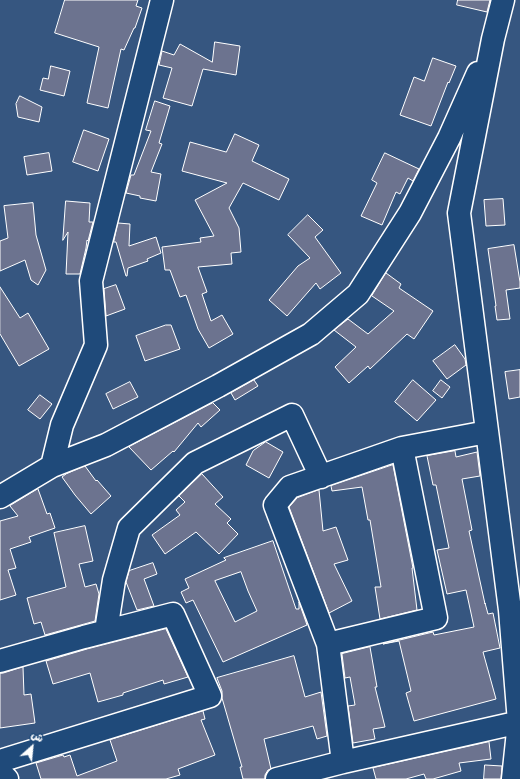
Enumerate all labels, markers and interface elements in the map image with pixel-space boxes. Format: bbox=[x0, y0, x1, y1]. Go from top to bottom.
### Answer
north arrow bbox=[12, 727, 52, 767]
text: ش bbox=[29, 727, 46, 745]

